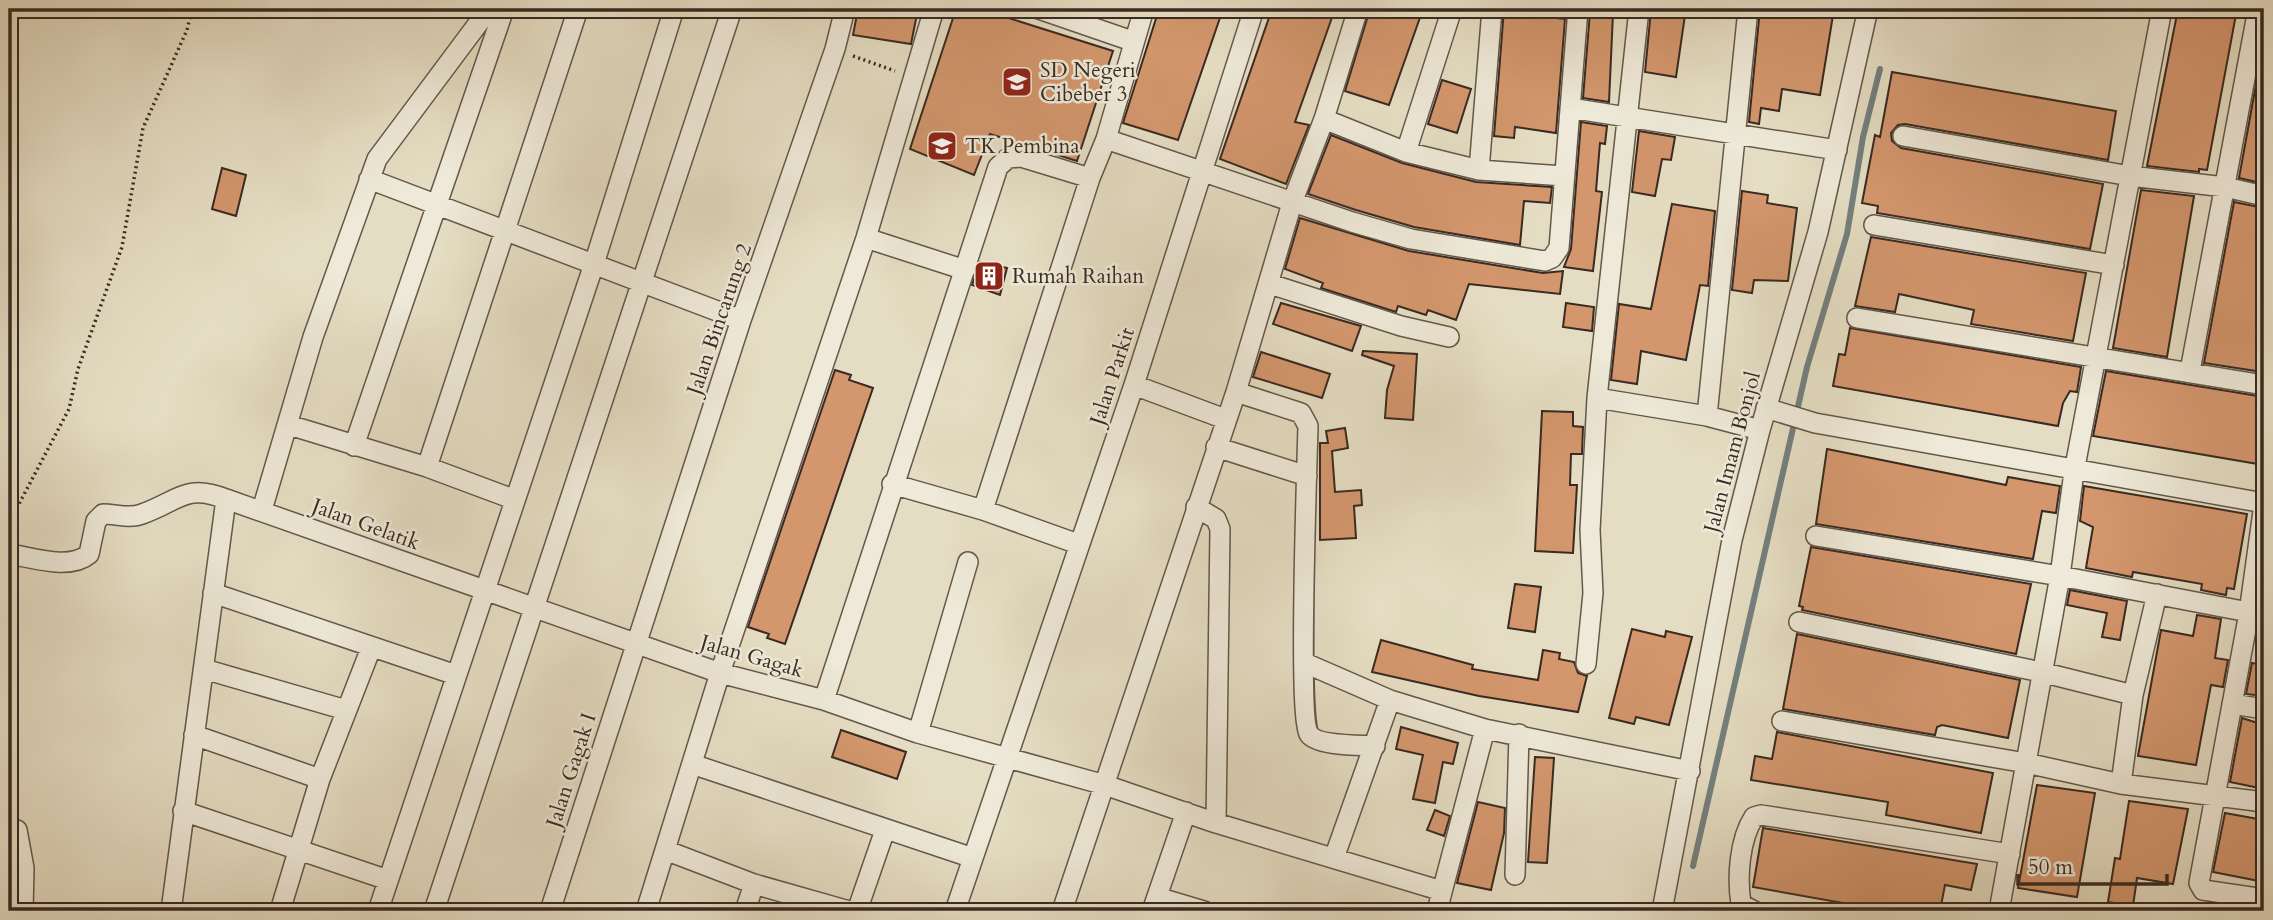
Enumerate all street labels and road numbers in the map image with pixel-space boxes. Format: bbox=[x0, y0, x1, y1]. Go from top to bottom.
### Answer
street label: Jalan Bincarung 2 bbox=[679, 239, 759, 402]
street label: Jalan Parkit bbox=[1082, 323, 1142, 432]
street label: Jalan Imam Bonjol bbox=[1696, 368, 1768, 539]
street label: Jalan Gelatik bbox=[305, 491, 424, 558]
street label: Jalan Gagak bbox=[694, 627, 808, 685]
street label: Jalan Gagak I bbox=[538, 709, 604, 834]

